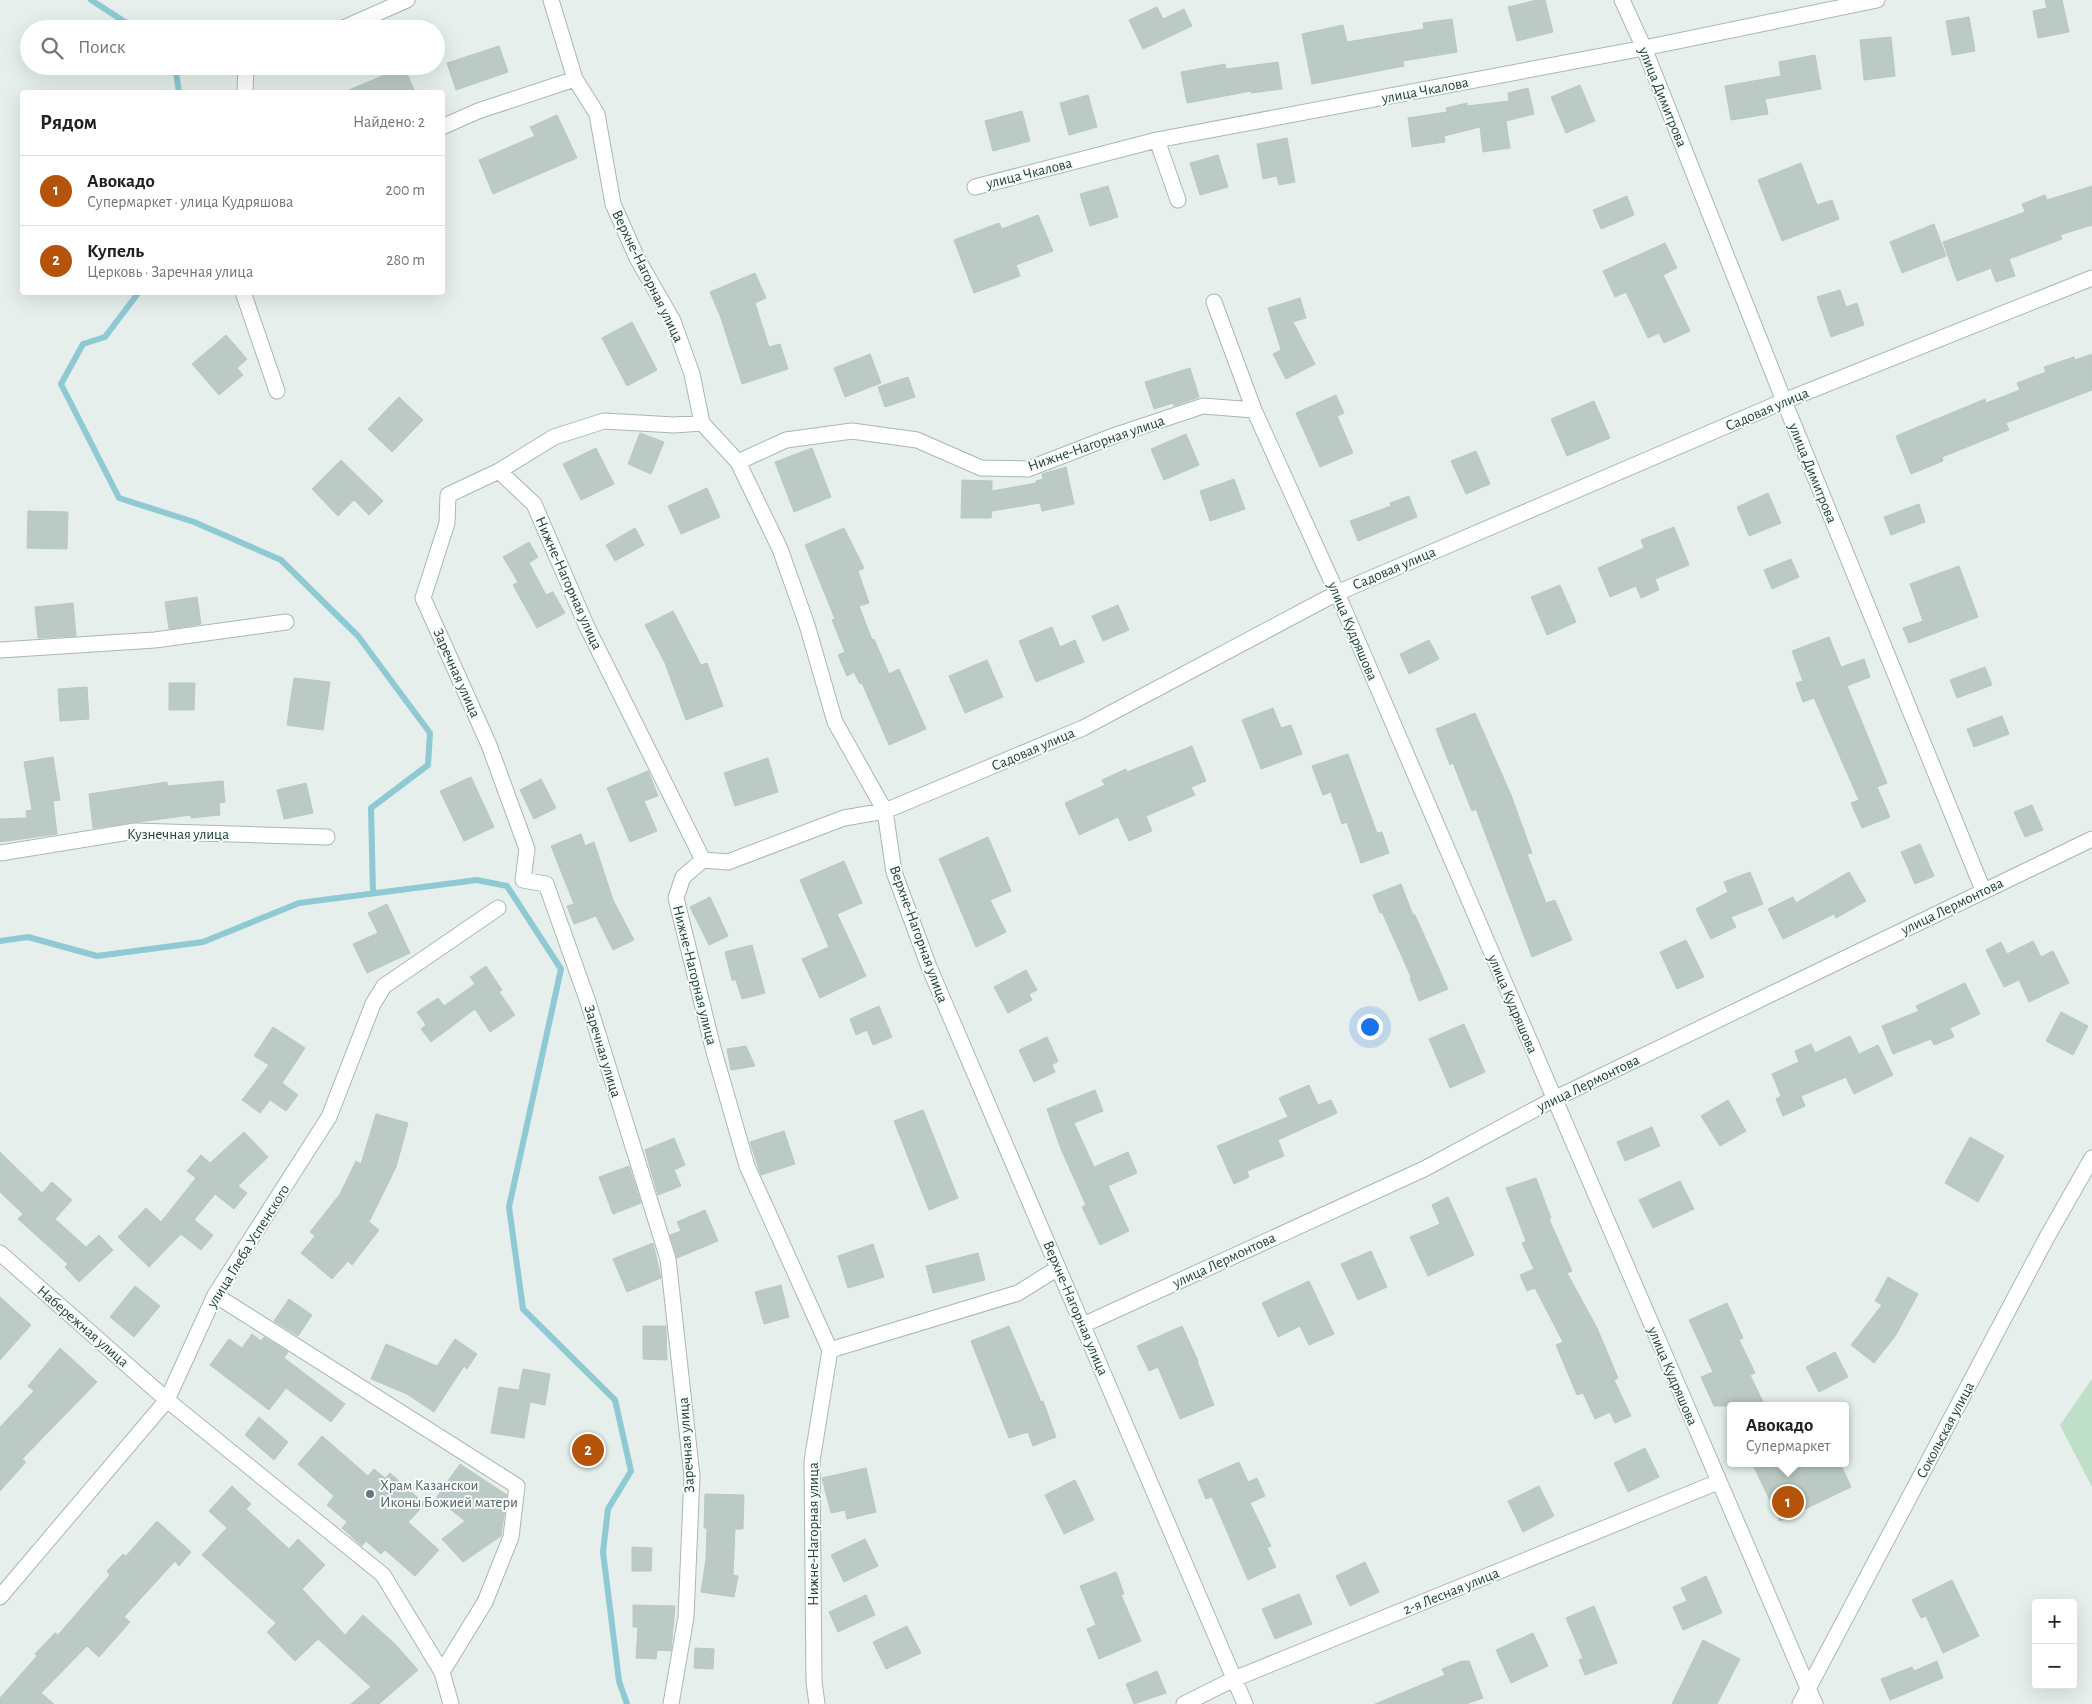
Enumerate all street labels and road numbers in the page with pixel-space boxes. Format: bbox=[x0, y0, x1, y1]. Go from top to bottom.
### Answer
street label: улица Димитрова bbox=[1635, 44, 1689, 149]
street label: улица Чкалова bbox=[1379, 75, 1470, 106]
street label: улица Чкалова bbox=[984, 155, 1074, 192]
street label: Верхне-Нагорная улица bbox=[609, 208, 686, 345]
street label: Садовая улица bbox=[1723, 385, 1811, 434]
street label: Нижне-Нагорная улица bbox=[1026, 413, 1167, 474]
street label: улица Димитрова bbox=[1785, 420, 1839, 525]
street label: Нижне-Нагорная улица bbox=[532, 514, 605, 652]
street label: Садовая улица bbox=[1350, 544, 1438, 593]
street label: улица Кудряшова bbox=[1325, 579, 1380, 683]
street label: Заречная улица bbox=[430, 626, 483, 720]
street label: Садовая улица bbox=[989, 725, 1077, 774]
street label: Кузнечная улица bbox=[127, 827, 229, 842]
street label: Верхне-Нагорная улица bbox=[887, 864, 950, 1005]
street label: улица Лермонтова bbox=[1898, 875, 2006, 938]
street label: Нижне-Нагорная улица bbox=[670, 904, 719, 1047]
street label: улица Кудряшова bbox=[1485, 952, 1540, 1056]
street label: Заречная улица bbox=[581, 1003, 624, 1099]
street label: улица Лермонтова bbox=[1534, 1052, 1642, 1115]
street label: улица Глеба Успенского bbox=[204, 1182, 292, 1311]
street label: улица Лермонтова bbox=[1170, 1230, 1278, 1291]
street label: Верхне-Нагорная улица bbox=[1040, 1239, 1111, 1378]
street label: Набережная улица bbox=[34, 1283, 131, 1370]
street label: улица Кудряшова bbox=[1645, 1324, 1700, 1428]
street label: Сокольская улица bbox=[1914, 1380, 1977, 1481]
street label: Заречная улица bbox=[676, 1397, 697, 1493]
street label: Нижне-Нагорная улица bbox=[806, 1462, 821, 1606]
street label: 2-я Лесная улица bbox=[1401, 1565, 1501, 1618]

